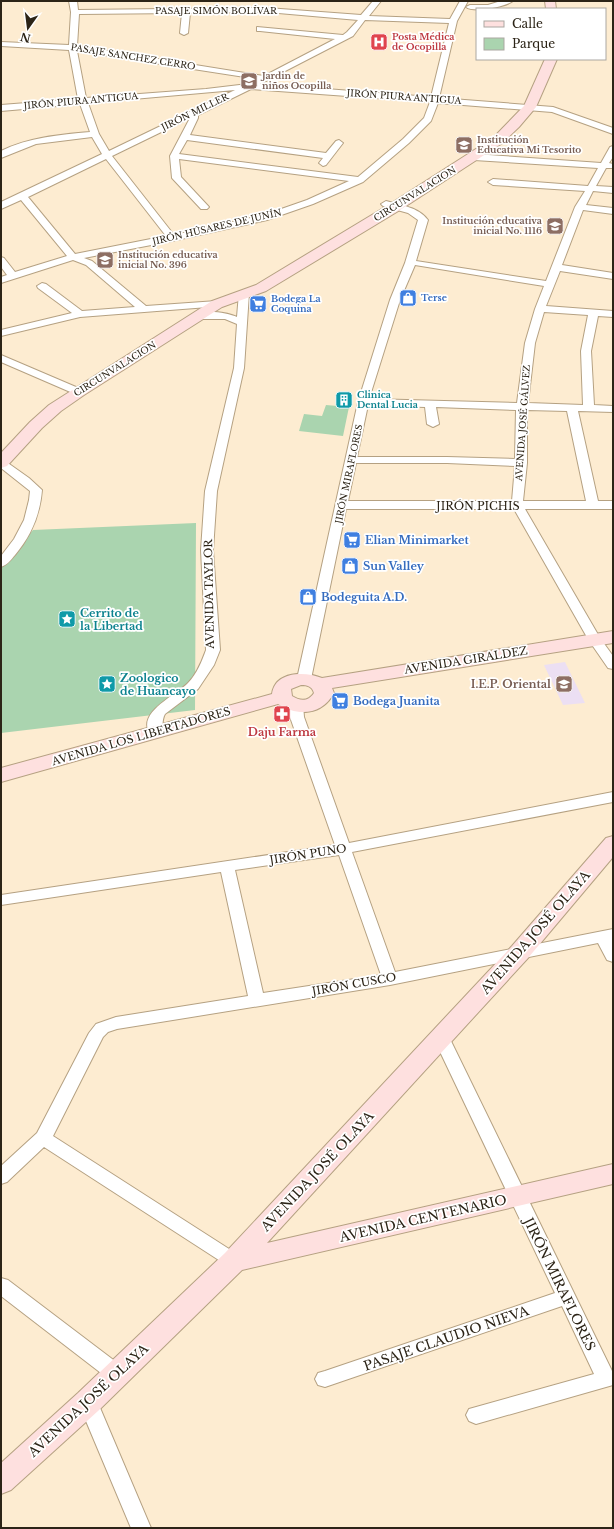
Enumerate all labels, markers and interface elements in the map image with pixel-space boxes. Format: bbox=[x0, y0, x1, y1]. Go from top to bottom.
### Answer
street label: PASAJE SIMÓN BOLÍVAR bbox=[155, 5, 278, 16]
north arrow bbox=[8, 8, 48, 48]
legend bbox=[476, 8, 606, 60]
text: Calle bbox=[512, 16, 543, 31]
text: N bbox=[18, 30, 32, 46]
place label: Posta Médica de Ocopilla bbox=[392, 31, 455, 52]
hospital icon: Posta Médica de Ocopilla bbox=[369, 32, 389, 52]
text: Parque bbox=[512, 36, 555, 51]
street label: PASAJE SANCHEZ CERRO bbox=[70, 41, 196, 72]
place label: Jardin de niños Ocopilla bbox=[260, 70, 332, 91]
school or university icon: Jardin de niños Ocopilla bbox=[239, 71, 259, 91]
street label: JIRÓN PIURA ANTIGUA bbox=[345, 87, 463, 106]
street label: JIRÓN PIURA ANTIGUA bbox=[22, 90, 140, 111]
street label: JIRÓN MILLER bbox=[158, 90, 231, 133]
place label: Institución Educativa Mi Tesorito bbox=[477, 134, 581, 155]
school or university icon: Institución Educativa Mi Tesorito bbox=[454, 135, 474, 155]
street label: CIRCUNVALACION bbox=[372, 164, 458, 223]
street label: JIRÓN HÚSARES DE JUNÍN bbox=[150, 206, 283, 247]
place label: Institución educativa inicial No. 1116 bbox=[442, 215, 543, 236]
school or university icon: Institución educativa inicial No. 1116 bbox=[545, 216, 565, 236]
place label: Institución educativa inicial No. 396 bbox=[118, 249, 219, 270]
school or university icon: Institución educativa inicial No. 396 bbox=[95, 250, 115, 270]
shop icon: Terse bbox=[398, 288, 418, 308]
place label: Terse bbox=[421, 292, 447, 303]
place label: Bodega La Coquina bbox=[271, 293, 321, 314]
supermarket icon: Bodega La Coquina bbox=[248, 294, 268, 314]
street label: CIRCUNVALACION bbox=[72, 339, 158, 398]
street label: AVENIDA JOSÉ GÁLVEZ bbox=[513, 364, 532, 482]
place label: Clinica Dental Lucia bbox=[357, 389, 419, 410]
building icon: Clinica Dental Lucia bbox=[334, 390, 354, 410]
street label: JIRÓN MIRAFLORES bbox=[332, 423, 364, 526]
street label: JIRÓN PICHIS bbox=[434, 499, 520, 513]
supermarket icon: Elian Minimarket bbox=[342, 530, 362, 550]
place label: Elian Minimarket bbox=[365, 533, 469, 547]
street label: AVENIDA TAYLOR bbox=[201, 539, 217, 650]
shop icon: Sun Valley bbox=[340, 556, 360, 576]
place label: Sun Valley bbox=[363, 559, 425, 573]
shop icon: Bodeguita A.D. bbox=[298, 587, 318, 607]
place label: Bodeguita A.D. bbox=[321, 590, 407, 604]
place label: Cerrito de la Libertad bbox=[80, 606, 143, 633]
place icon: Cerrito de la Libertad bbox=[57, 609, 77, 629]
street label: AVENIDA GIRALDEZ bbox=[402, 643, 529, 677]
place label: Zoologico de Huancayo bbox=[120, 671, 196, 698]
place icon: Zoologico de Huancayo bbox=[97, 674, 117, 694]
school or university icon: I.E.P. Oriental bbox=[554, 674, 574, 694]
place label: I.E.P. Oriental bbox=[471, 677, 551, 691]
supermarket icon: Bodega Juanita bbox=[330, 691, 350, 711]
place label: Bodega Juanita bbox=[353, 694, 441, 708]
street label: AVENIDA LOS LIBERTADORES bbox=[49, 704, 232, 769]
pharmacy icon: Daju Farma bbox=[272, 704, 292, 724]
place label: Daju Farma bbox=[248, 725, 317, 739]
street label: JIRÓN PUNO bbox=[266, 841, 348, 867]
street label: AVENIDA JOSÉ OLAYA bbox=[476, 866, 594, 998]
street label: JIRÓN CUSCO bbox=[309, 970, 397, 999]
street label: AVENIDA JOSÉ OLAYA bbox=[256, 1107, 378, 1236]
street label: AVENIDA CENTENARIO bbox=[337, 1191, 508, 1246]
street label: JIRÓN MIRAFLORES bbox=[519, 1213, 599, 1354]
street label: PASAJE CLAUDIO NIEVA bbox=[361, 1302, 532, 1375]
street label: AVENIDA JOSÉ OLAYA bbox=[24, 1340, 153, 1461]

